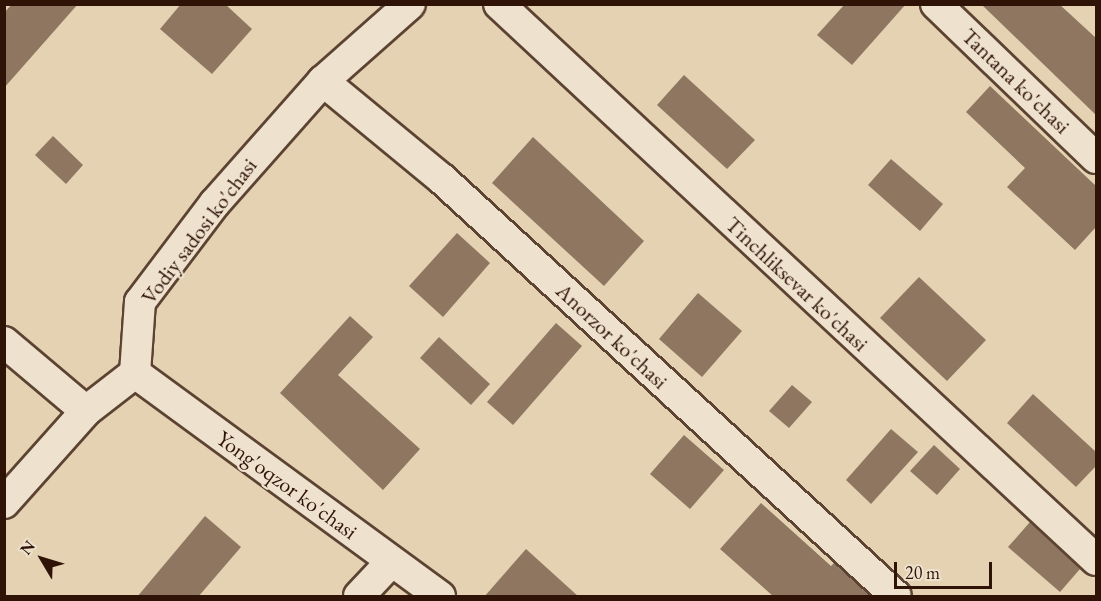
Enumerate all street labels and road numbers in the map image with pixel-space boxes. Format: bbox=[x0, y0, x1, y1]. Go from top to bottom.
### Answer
street label: Tantana ko'chasi bbox=[956, 23, 1076, 139]
street label: Vodiy sadosi ko'chasi bbox=[135, 153, 263, 309]
street label: Tinchliksevar ko'chasi bbox=[720, 211, 874, 357]
street label: Anorzor ko'chasi bbox=[551, 278, 673, 394]
street label: Yong'oqzor ko'chasi bbox=[212, 425, 362, 545]

